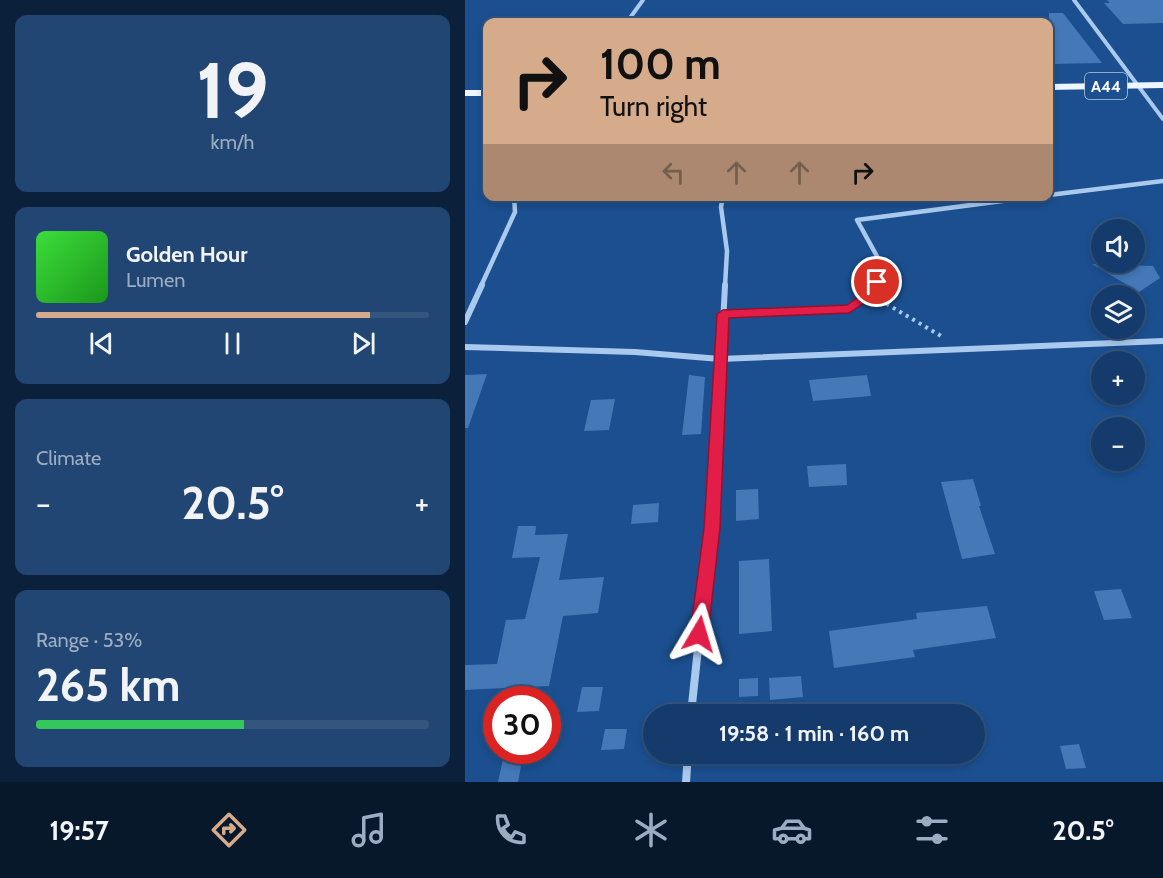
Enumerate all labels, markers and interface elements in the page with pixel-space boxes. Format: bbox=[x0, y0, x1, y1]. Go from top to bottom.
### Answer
text: 100 m bbox=[600, 38, 721, 90]
icon: right bbox=[501, 42, 579, 120]
text: 19 bbox=[196, 43, 269, 138]
road number: A44 bbox=[1085, 73, 1127, 99]
text: Turn right bbox=[600, 90, 707, 123]
text: km/h bbox=[211, 130, 254, 154]
icon: left bbox=[657, 156, 690, 189]
icon: ahead bbox=[720, 156, 753, 189]
icon: ahead bbox=[783, 156, 816, 189]
icon: right bbox=[846, 156, 879, 189]
map controls bbox=[1091, 219, 1145, 471]
button: sound bbox=[1091, 219, 1145, 273]
text: Golden Hour bbox=[126, 241, 247, 268]
pin bbox=[851, 256, 902, 307]
icon: arrive bbox=[860, 265, 893, 298]
text: Lumen bbox=[126, 268, 185, 292]
button: layers bbox=[1091, 285, 1145, 339]
icon: previous bbox=[85, 327, 118, 360]
icon: pause bbox=[216, 327, 249, 360]
icon: next bbox=[347, 327, 380, 360]
button: + bbox=[1091, 351, 1145, 405]
button: − bbox=[1091, 417, 1145, 471]
text: Climate bbox=[36, 446, 101, 470]
text: 20.5° bbox=[181, 476, 284, 530]
text: − bbox=[36, 483, 51, 523]
text: + bbox=[414, 483, 429, 523]
position arrow bbox=[667, 602, 731, 666]
text: Range · 53% bbox=[36, 628, 142, 652]
text: 265 km bbox=[36, 658, 180, 712]
speed limit sign: 30 bbox=[483, 686, 561, 764]
text: 19:58 · 1 min · 160 m bbox=[719, 720, 909, 747]
icon: directions bbox=[208, 809, 250, 851]
icon: music bbox=[348, 809, 390, 851]
icon: phone bbox=[489, 809, 531, 851]
icon: climate bbox=[630, 809, 672, 851]
icon: car bbox=[771, 809, 813, 851]
icon: filters bbox=[911, 809, 953, 851]
text: 19:57 bbox=[49, 814, 109, 847]
text: 20.5° bbox=[1052, 814, 1114, 847]

